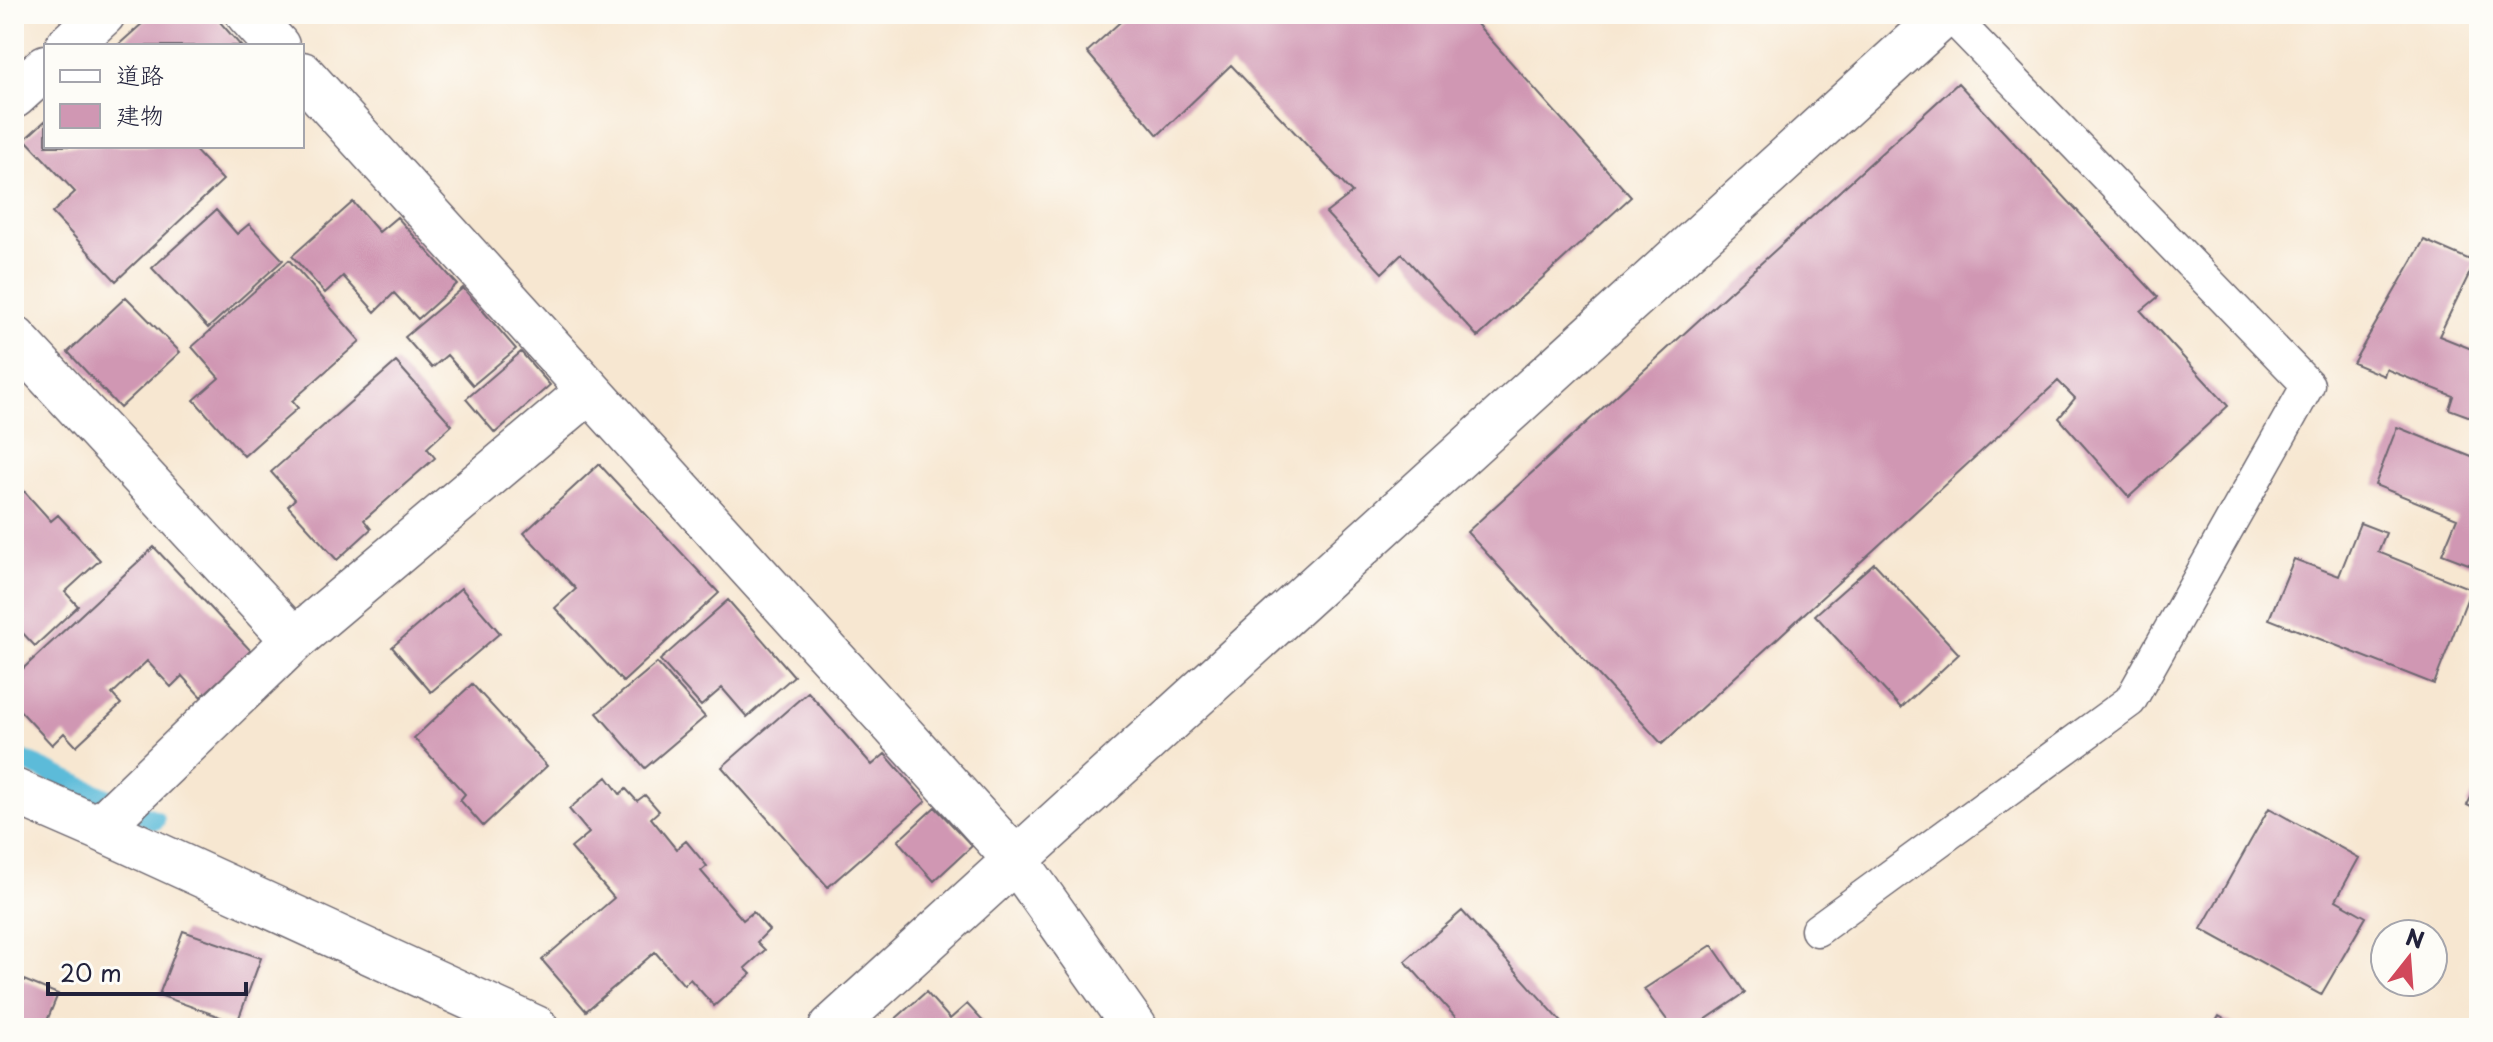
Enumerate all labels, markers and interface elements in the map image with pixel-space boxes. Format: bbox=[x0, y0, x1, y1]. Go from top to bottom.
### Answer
legend bbox=[44, 44, 304, 148]
text: 道路 bbox=[116, 56, 164, 92]
text: 建物 bbox=[116, 96, 164, 132]
north arrow bbox=[2369, 918, 2449, 998]
text: N bbox=[2402, 919, 2428, 956]
scale bar bbox=[48, 946, 246, 996]
text: 20 m bbox=[60, 954, 122, 990]

